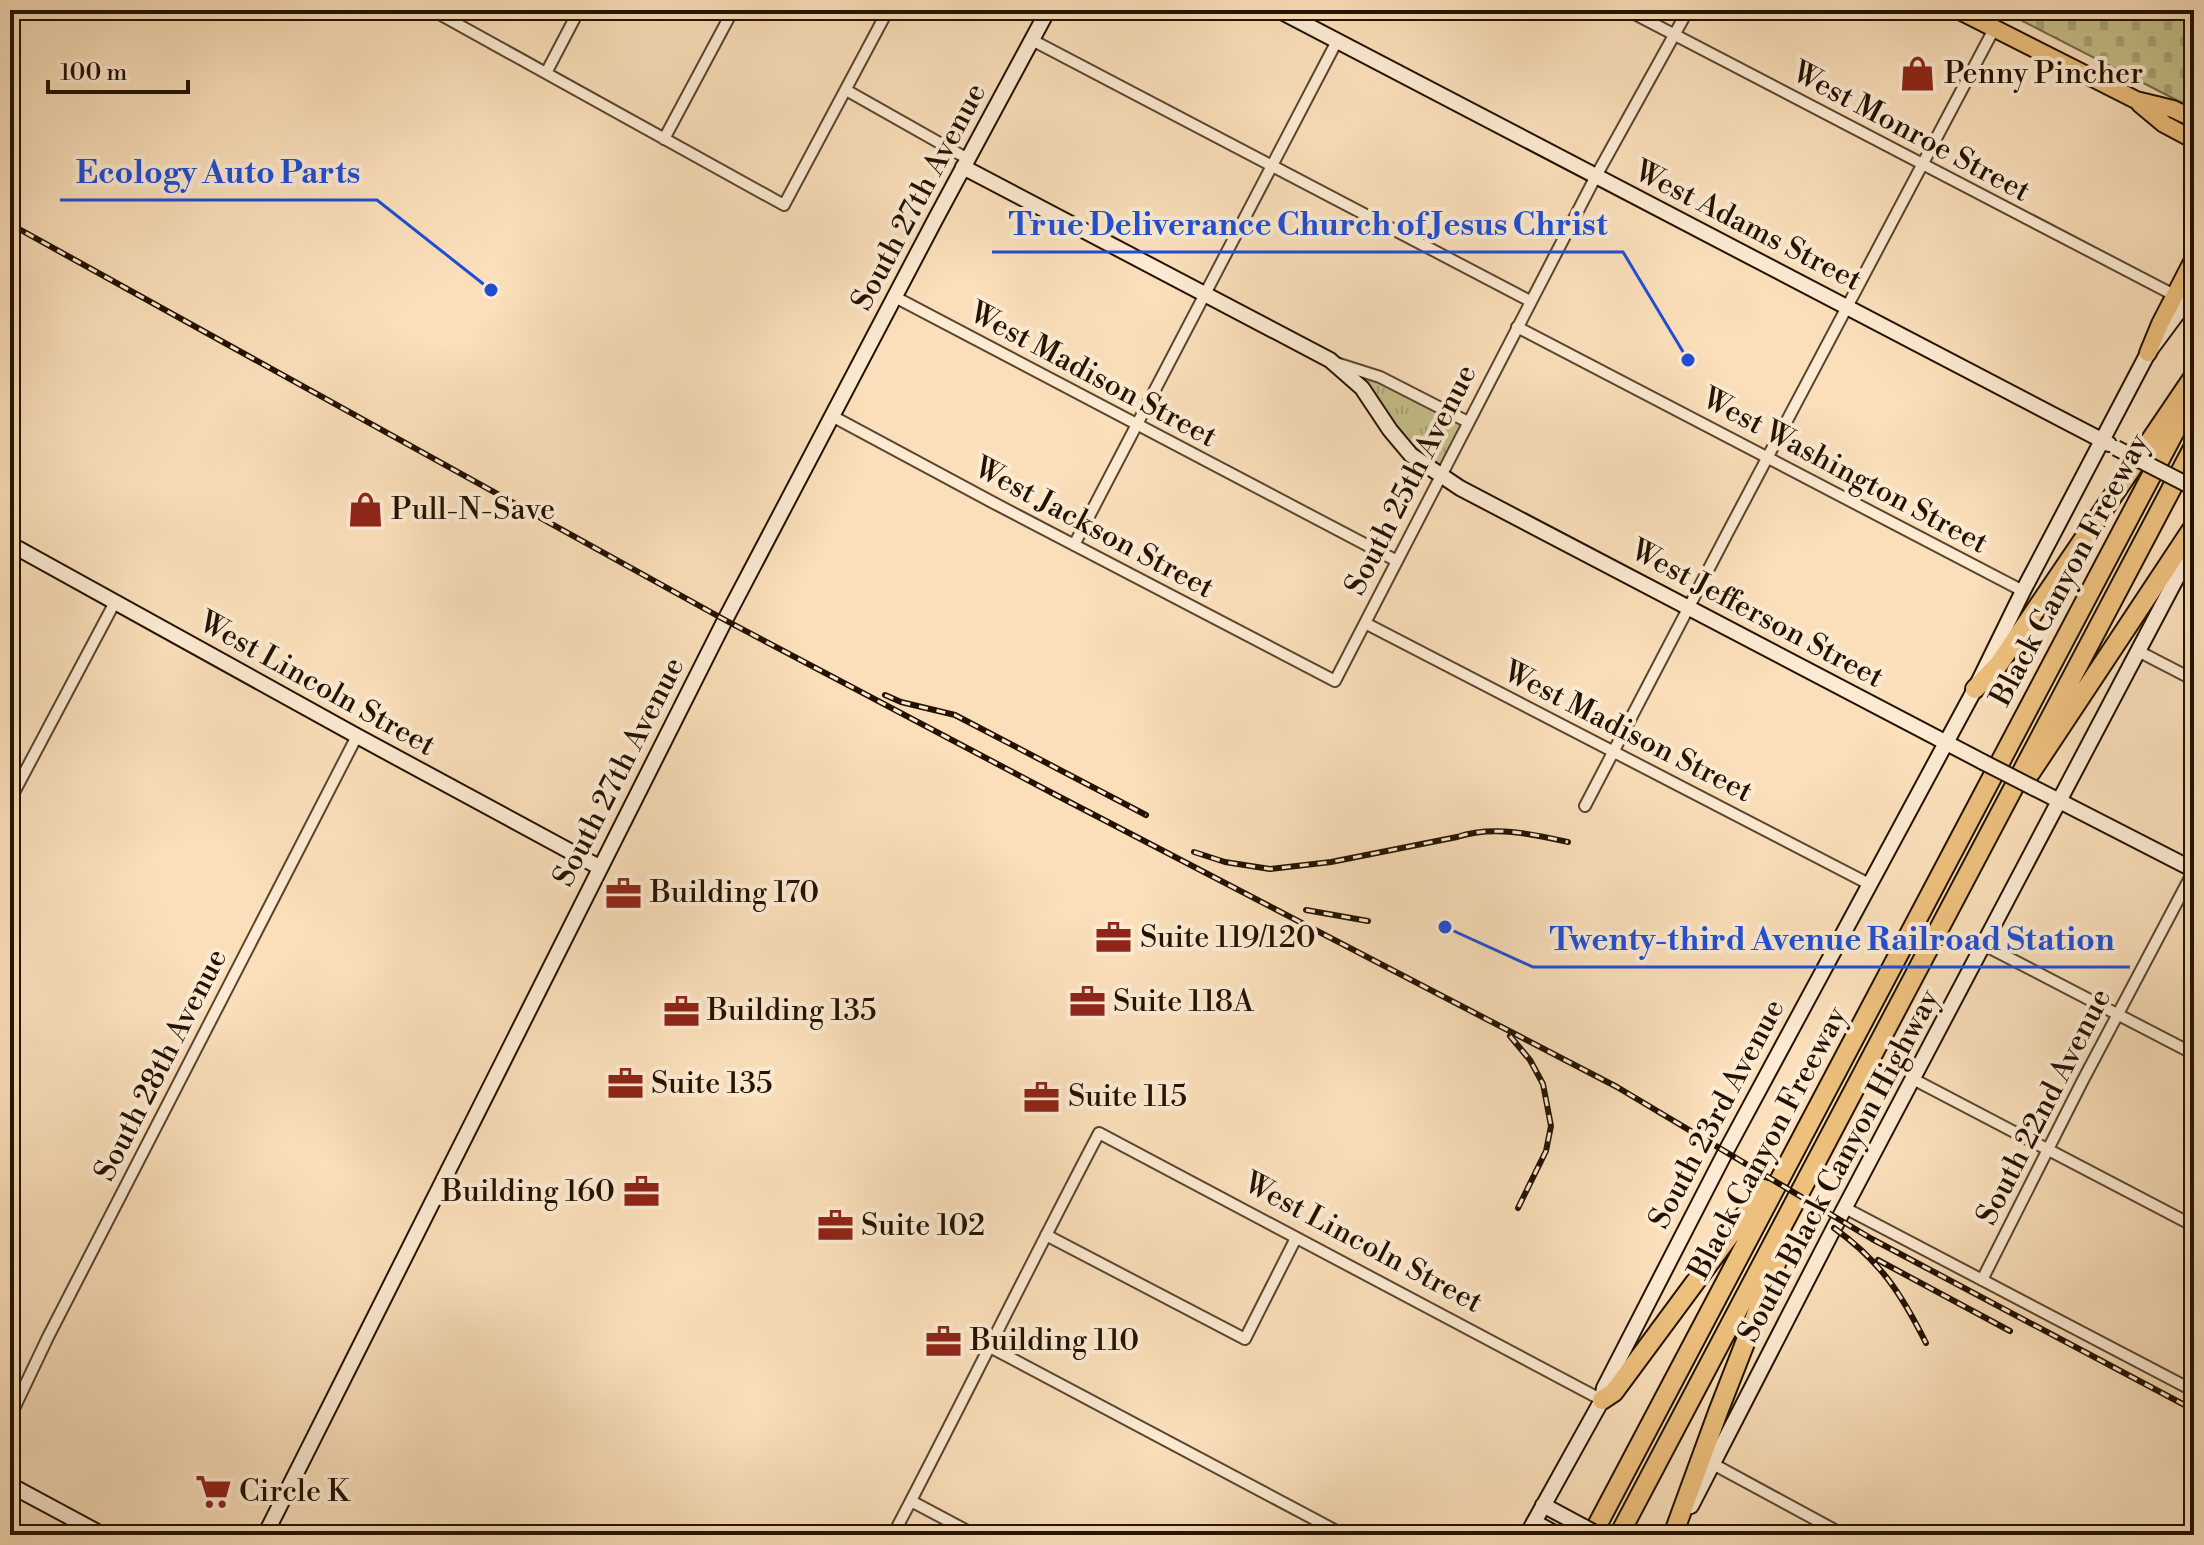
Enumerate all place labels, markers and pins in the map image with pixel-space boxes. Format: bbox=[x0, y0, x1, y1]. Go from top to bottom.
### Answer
shop icon: Penny Pincher bbox=[1899, 55, 1937, 93]
place label: Penny Pincher bbox=[1944, 55, 2143, 93]
callout: Ecology Auto Parts bbox=[60, 144, 377, 200]
callout: True Deliverance Church of Jesus Christ bbox=[992, 196, 1623, 252]
shop icon: Pull-N-Save bbox=[346, 491, 384, 529]
place label: Pull-N-Save bbox=[391, 491, 555, 529]
office icon: Building 170 bbox=[605, 874, 643, 912]
place label: Building 170 bbox=[649, 874, 819, 912]
callout: Twenty-third Avenue Railroad Station bbox=[1533, 911, 2130, 967]
office icon: Suite 119/120 bbox=[1095, 919, 1133, 957]
place label: Suite 119/120 bbox=[1140, 919, 1316, 957]
office icon: Suite 118A bbox=[1068, 983, 1106, 1021]
place label: Suite 118A bbox=[1113, 983, 1255, 1021]
office icon: Building 135 bbox=[662, 992, 700, 1030]
place label: Building 135 bbox=[706, 992, 877, 1030]
office icon: Suite 135 bbox=[606, 1065, 644, 1103]
place label: Suite 135 bbox=[651, 1065, 773, 1103]
office icon: Suite 115 bbox=[1023, 1078, 1061, 1116]
place label: Suite 115 bbox=[1068, 1078, 1187, 1116]
place label: Building 160 bbox=[441, 1173, 615, 1211]
office icon: Building 160 bbox=[622, 1173, 660, 1211]
office icon: Suite 102 bbox=[816, 1207, 854, 1245]
place label: Suite 102 bbox=[861, 1207, 985, 1245]
office icon: Building 110 bbox=[925, 1322, 963, 1360]
place label: Building 110 bbox=[969, 1322, 1139, 1360]
supermarket icon: Circle K bbox=[194, 1473, 232, 1511]
place label: Circle K bbox=[239, 1473, 351, 1511]

